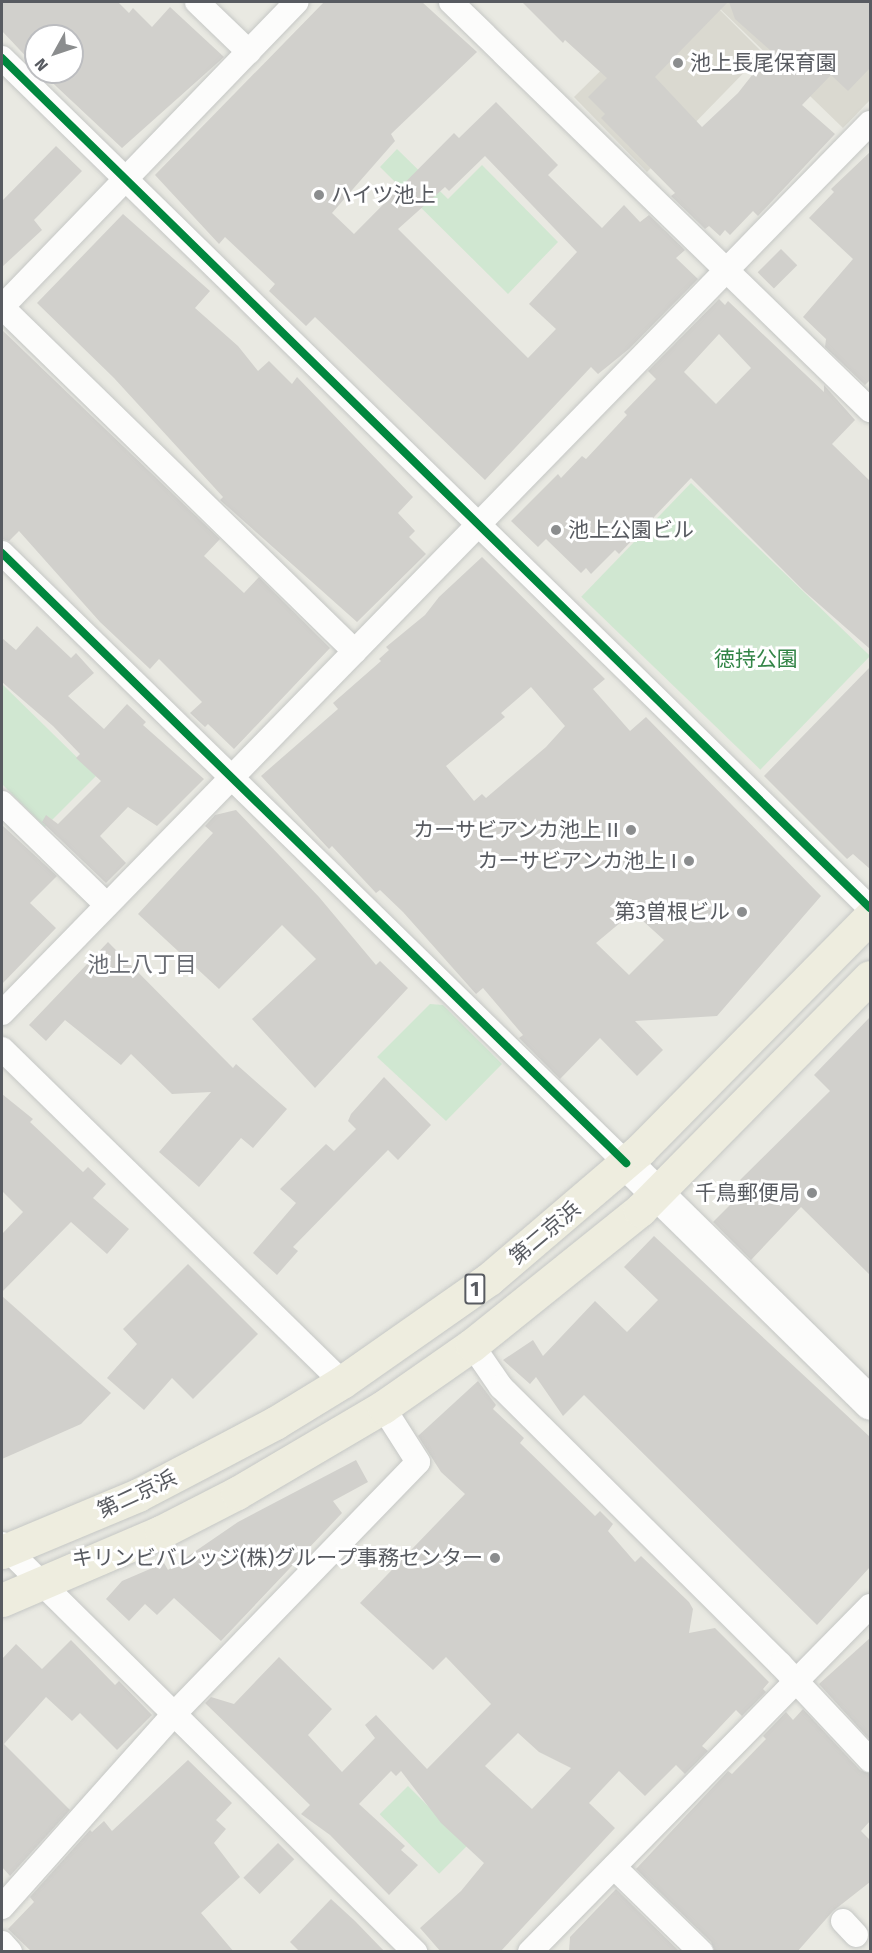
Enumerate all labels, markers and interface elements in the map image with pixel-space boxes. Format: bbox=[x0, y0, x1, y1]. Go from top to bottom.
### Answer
north arrow bbox=[24, 24, 84, 84]
place label: 池上長尾保育園 bbox=[690, 50, 837, 76]
text: N bbox=[31, 54, 52, 75]
marker: 池上長尾保育園 bbox=[671, 56, 685, 70]
place label: ハイツ池上 bbox=[331, 182, 436, 208]
marker: ハイツ池上 bbox=[312, 188, 326, 202]
place label: 池上公園ビル bbox=[568, 517, 694, 543]
marker: 池上公園ビル bbox=[549, 523, 563, 537]
park label: 徳持公園 bbox=[714, 646, 798, 672]
place label: カーサビアンカ池上 II bbox=[412, 817, 619, 843]
marker: カーサビアンカ池上 II bbox=[624, 823, 638, 837]
place label: カーサビアンカ池上 I bbox=[476, 848, 677, 874]
marker: カーサビアンカ池上 I bbox=[682, 854, 696, 868]
place label: 第3曽根ビル bbox=[615, 899, 730, 925]
marker: 第3曽根ビル bbox=[735, 905, 749, 919]
district label: 池上八丁目 bbox=[87, 952, 197, 978]
place label: 千鳥郵便局 bbox=[695, 1180, 800, 1206]
marker: 千鳥郵便局 bbox=[805, 1186, 819, 1200]
street label: 第二京浜 bbox=[505, 1196, 585, 1270]
road number: 1 bbox=[463, 1272, 487, 1306]
street label: 第二京浜 bbox=[94, 1465, 180, 1523]
place label: キリンビバレッジ(株)グループ事務センター bbox=[70, 1545, 483, 1571]
marker: キリンビバレッジ(株)グループ事務センター bbox=[488, 1551, 502, 1565]

